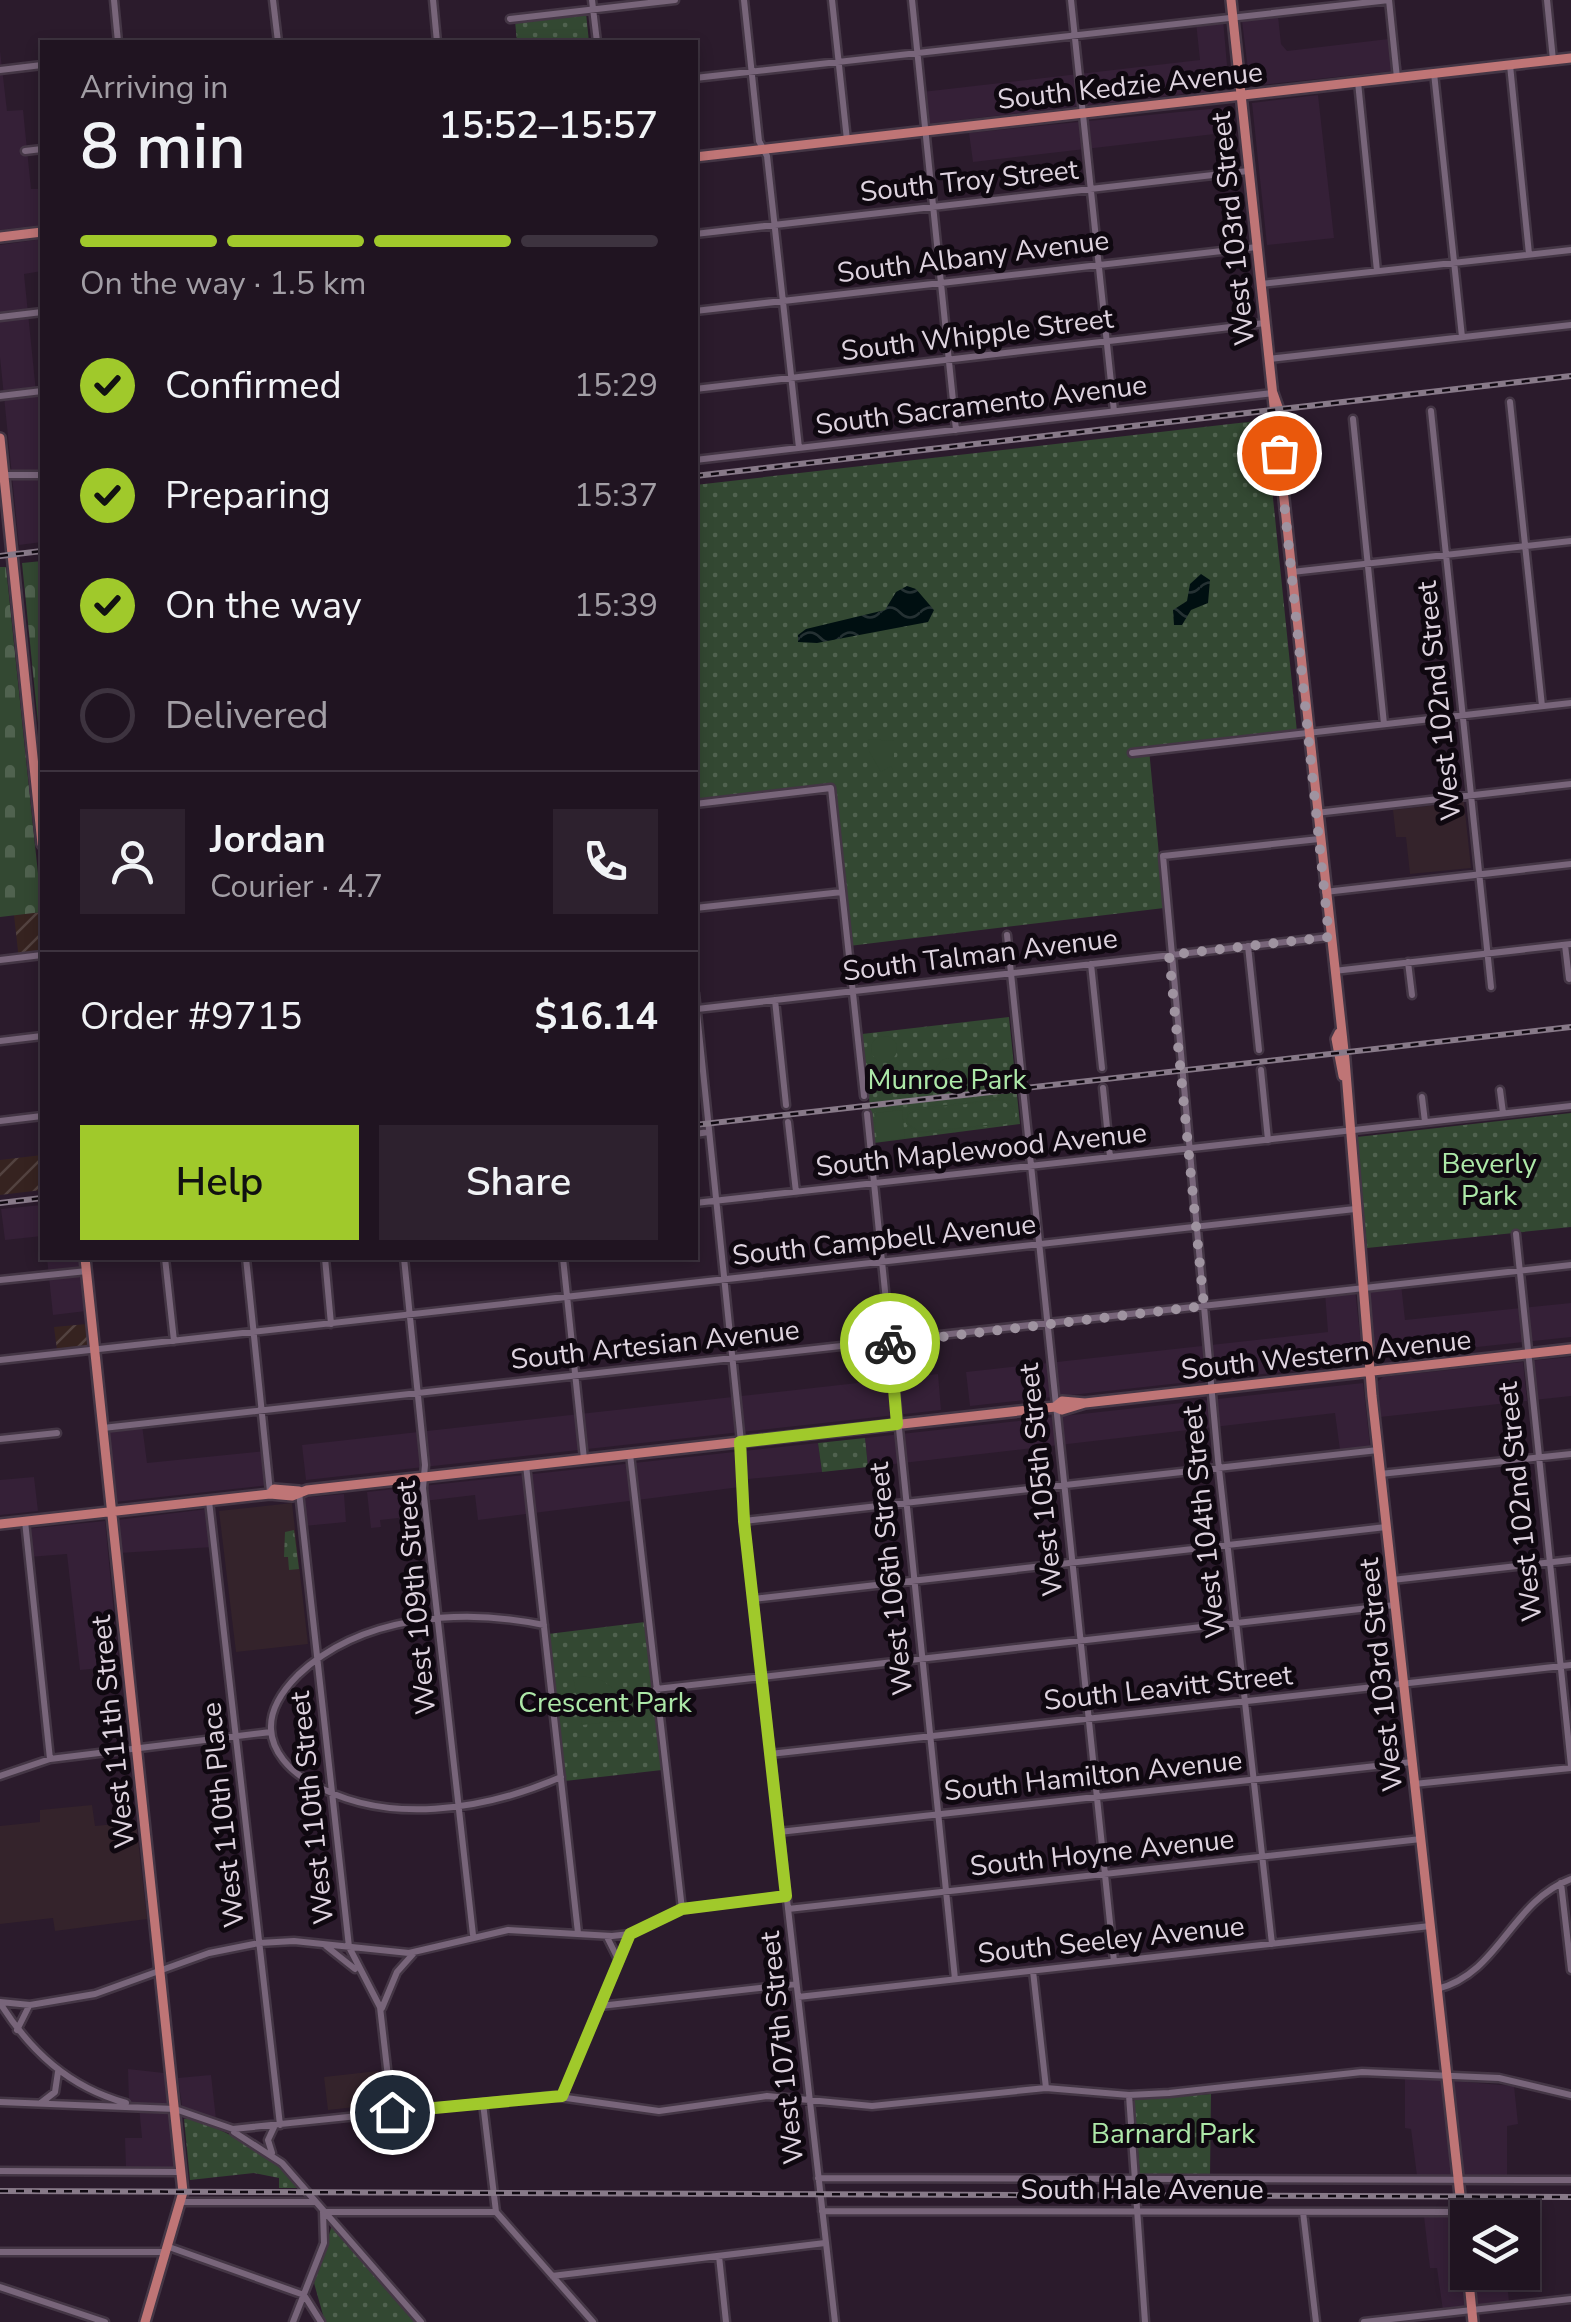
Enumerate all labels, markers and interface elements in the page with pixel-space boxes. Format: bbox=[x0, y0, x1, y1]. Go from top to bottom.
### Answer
street label: South Kedzie Avenue bbox=[996, 53, 1265, 119]
text: Arriving in bbox=[80, 66, 228, 109]
text: 15:52–15:57 bbox=[439, 100, 658, 151]
text: 8 min bbox=[80, 102, 246, 191]
street label: West 103rd Street bbox=[1202, 110, 1264, 348]
street label: South Troy Street bbox=[858, 151, 1080, 211]
street label: South Albany Avenue bbox=[835, 221, 1111, 293]
text: On the way · 1.5 km bbox=[80, 262, 366, 305]
street label: South Whipple Street bbox=[839, 299, 1116, 371]
icon: check bbox=[80, 358, 135, 413]
text: Confirmed bbox=[165, 360, 342, 411]
text: 15:29 bbox=[574, 364, 658, 407]
street label: South Sacramento Avenue bbox=[813, 366, 1149, 444]
pin bbox=[1237, 411, 1322, 496]
icon: bag bbox=[1252, 426, 1307, 481]
icon: check bbox=[80, 468, 135, 523]
text: Preparing bbox=[165, 470, 331, 521]
text: 15:37 bbox=[574, 474, 658, 517]
icon: check bbox=[80, 578, 135, 633]
street label: West 102nd Street bbox=[1408, 579, 1470, 823]
text: On the way bbox=[165, 580, 361, 631]
text: 15:39 bbox=[574, 584, 658, 627]
text: Delivered bbox=[165, 690, 329, 741]
button: person bbox=[80, 809, 185, 914]
button: phone bbox=[553, 809, 658, 914]
text: Jordan bbox=[210, 814, 326, 865]
text: Courier · 4.7 bbox=[210, 865, 383, 908]
street label: South Talman Avenue bbox=[841, 919, 1120, 991]
text: Order #9715 bbox=[80, 991, 302, 1042]
text: $16.14 bbox=[535, 991, 658, 1042]
park label: Munroe Park bbox=[868, 1061, 1027, 1099]
street label: South Maplewood Avenue bbox=[814, 1114, 1149, 1186]
button: Help bbox=[80, 1125, 359, 1240]
button: Share bbox=[379, 1125, 658, 1240]
park label: Beverly Park bbox=[1441, 1145, 1537, 1215]
street label: South Campbell Avenue bbox=[730, 1205, 1038, 1275]
courier bbox=[840, 1293, 940, 1393]
street label: South Artesian Avenue bbox=[509, 1311, 801, 1379]
icon: bike bbox=[863, 1316, 918, 1371]
street label: South Western Avenue bbox=[1179, 1321, 1473, 1389]
street label: West 105th Street bbox=[1010, 1361, 1072, 1598]
street label: West 102nd Street bbox=[1489, 1380, 1551, 1624]
street label: West 104th Street bbox=[1173, 1403, 1235, 1640]
street label: West 106th Street bbox=[860, 1460, 922, 1697]
street label: West 109th Street bbox=[387, 1479, 445, 1716]
street label: West 103rd Street bbox=[1350, 1556, 1412, 1794]
street label: West 111th Street bbox=[82, 1613, 144, 1850]
street label: South Leavitt Street bbox=[1042, 1656, 1295, 1720]
park label: Crescent Park bbox=[518, 1684, 693, 1722]
street label: West 110th Street bbox=[281, 1689, 343, 1926]
street label: West 110th Place bbox=[192, 1700, 254, 1929]
street label: South Hamilton Avenue bbox=[942, 1741, 1244, 1811]
street label: South Hoyne Avenue bbox=[968, 1820, 1236, 1886]
street label: South Seeley Avenue bbox=[976, 1907, 1246, 1973]
street label: West 107th Street bbox=[751, 1929, 813, 2166]
pin bbox=[350, 2070, 435, 2155]
icon: home bbox=[365, 2085, 420, 2140]
park label: Barnard Park bbox=[1091, 2115, 1256, 2153]
street label: South Hale Avenue bbox=[1020, 2171, 1264, 2209]
map controls bbox=[1450, 2200, 1540, 2290]
button: layers bbox=[1450, 2200, 1540, 2290]

